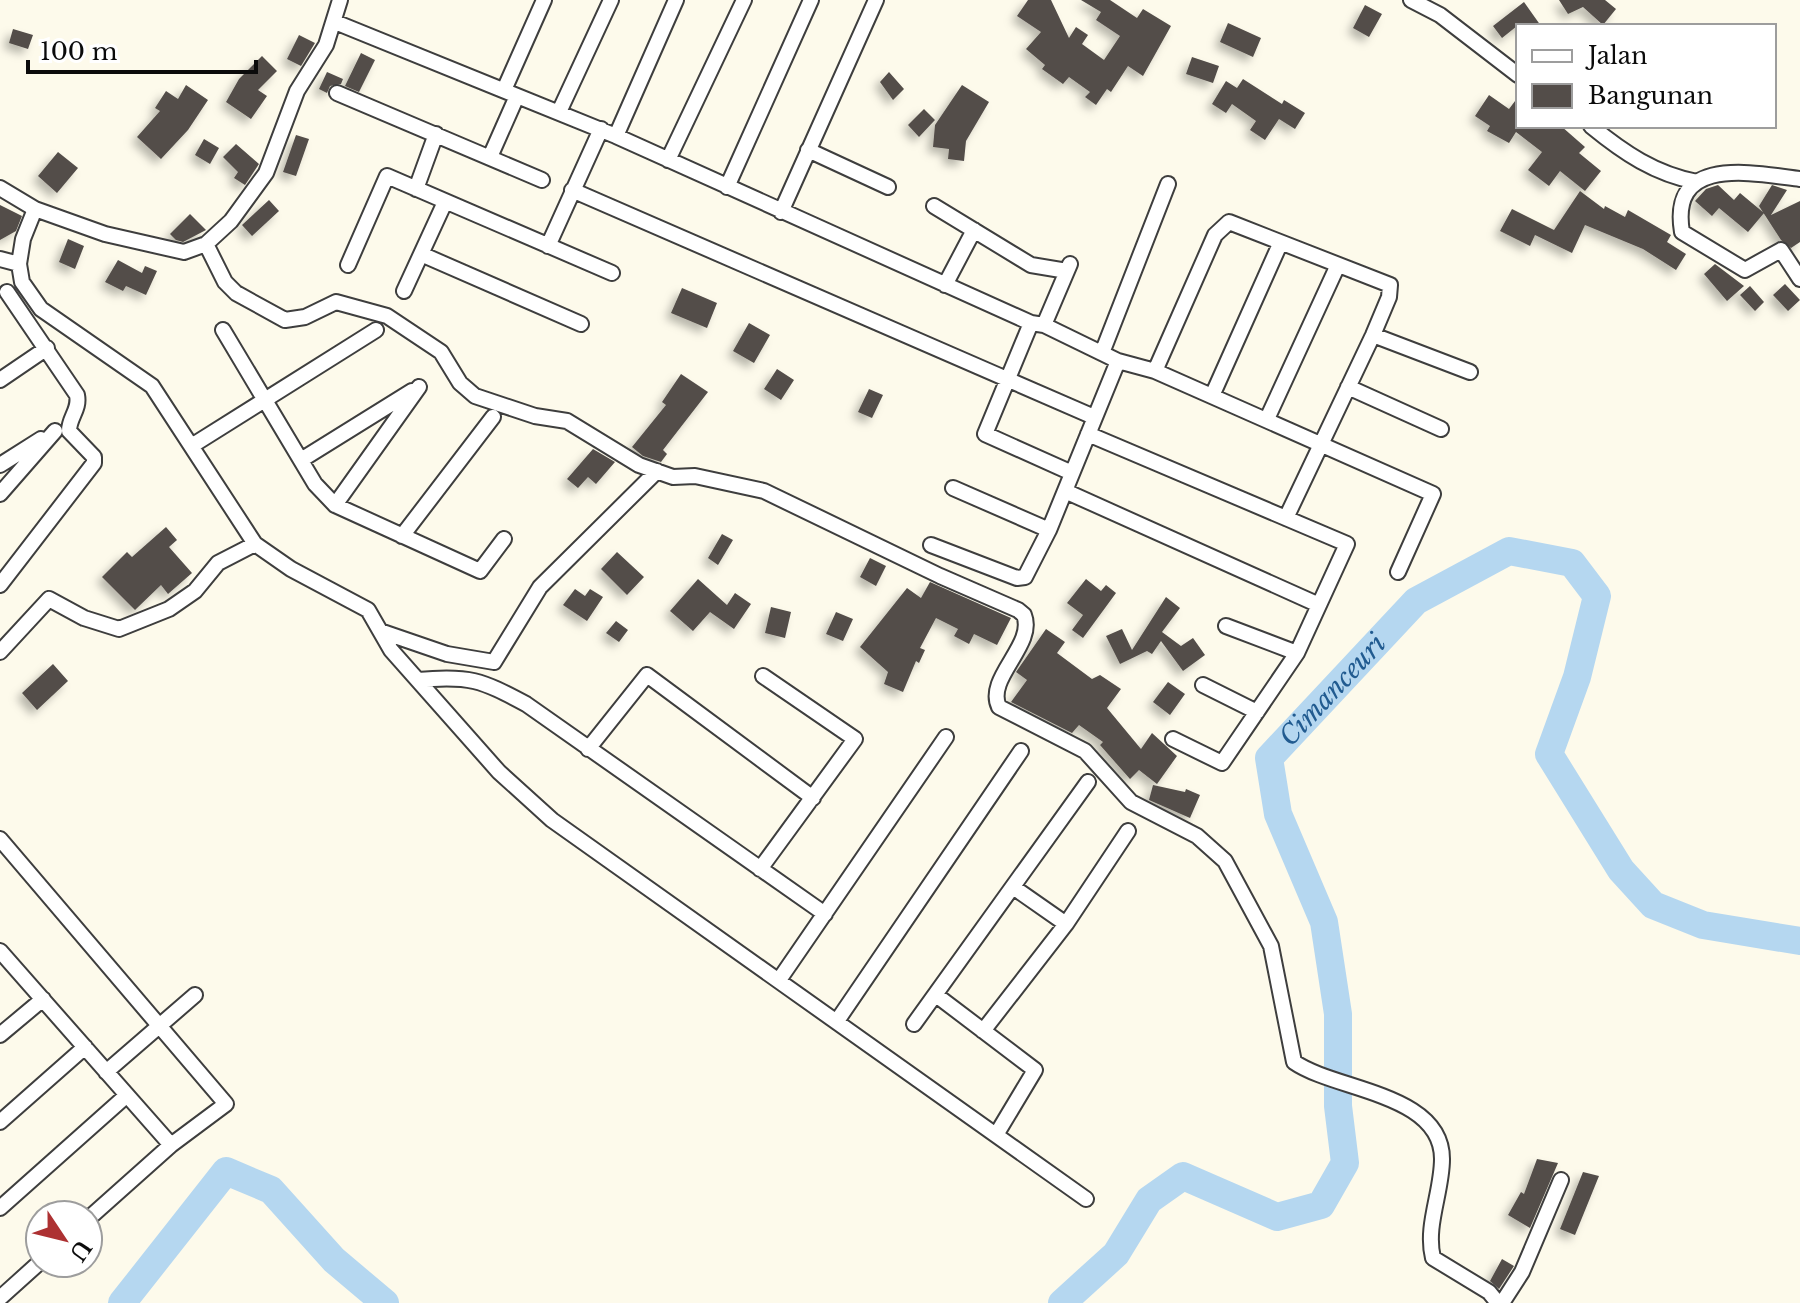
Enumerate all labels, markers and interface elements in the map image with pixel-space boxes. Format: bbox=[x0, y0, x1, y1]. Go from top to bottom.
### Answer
scale bar bbox=[28, 24, 256, 74]
legend bbox=[1516, 24, 1776, 128]
text: 100 m bbox=[40, 37, 118, 66]
text: Jalan bbox=[1585, 41, 1648, 70]
text: Bangunan bbox=[1588, 81, 1713, 110]
water label: Cimanceuri bbox=[1273, 628, 1393, 753]
north arrow bbox=[24, 1199, 104, 1279]
text: U bbox=[63, 1235, 97, 1266]

